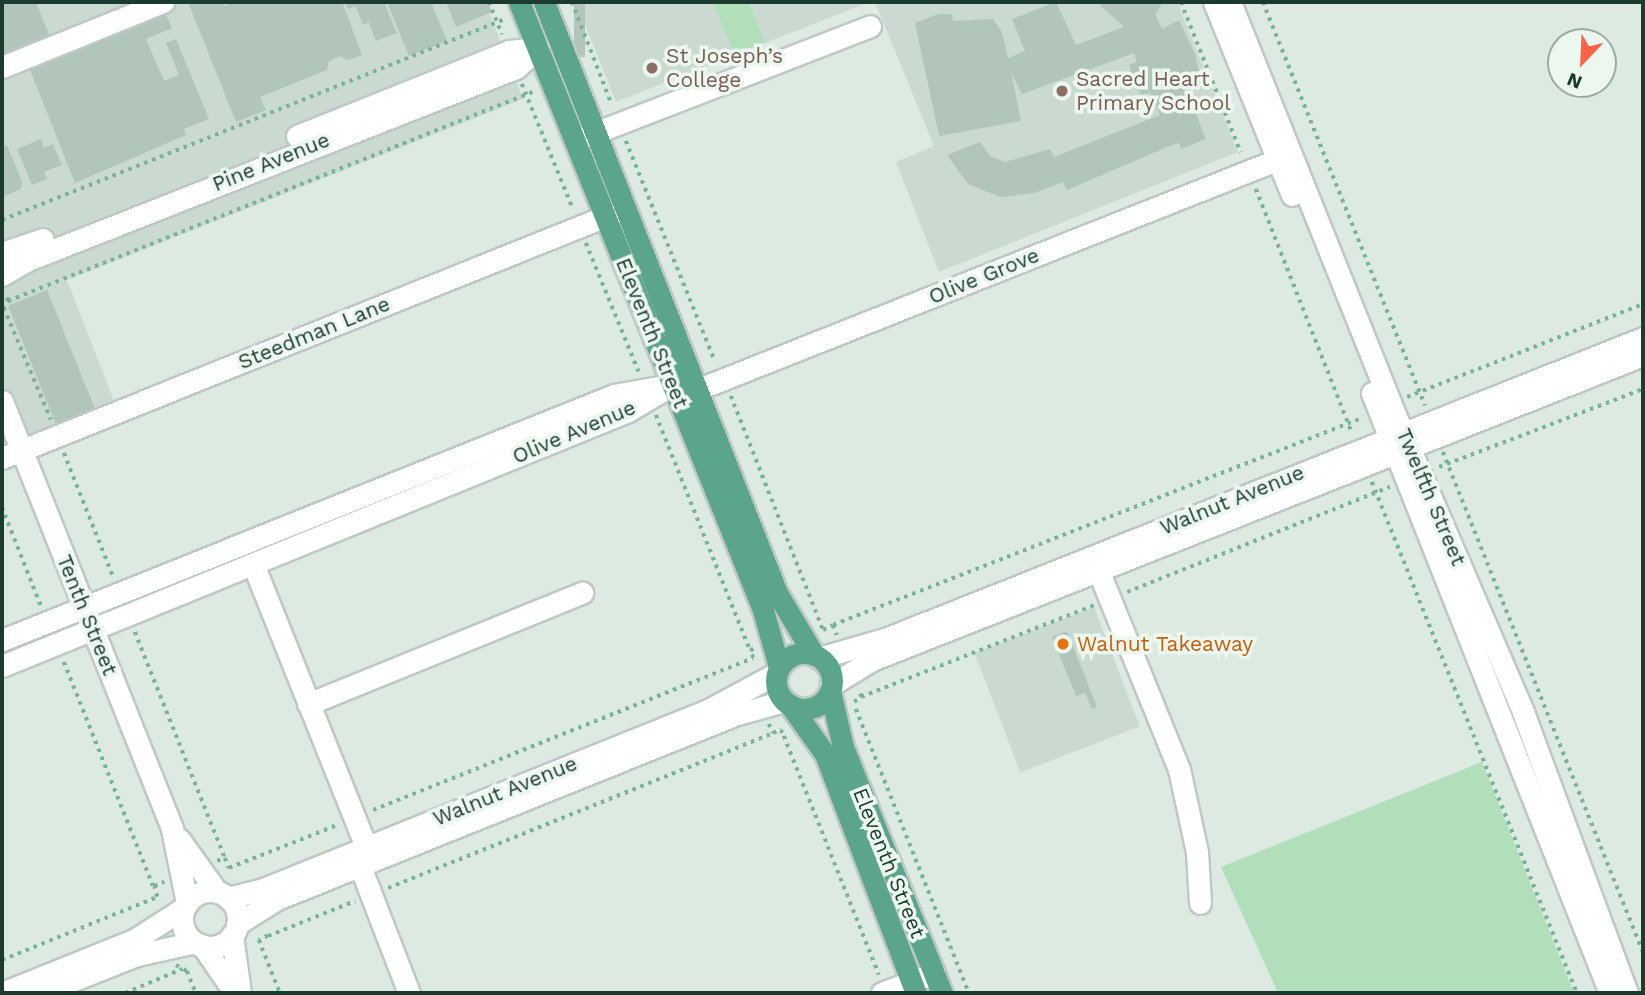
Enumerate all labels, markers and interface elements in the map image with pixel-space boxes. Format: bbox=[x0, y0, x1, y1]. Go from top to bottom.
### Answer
north arrow bbox=[1547, 28, 1617, 98]
place label: St Joseph’s College bbox=[666, 43, 783, 93]
marker: St Joseph’s College bbox=[644, 60, 660, 76]
place label: Sacred Heart Primary School bbox=[1076, 66, 1231, 116]
text: N bbox=[1563, 68, 1585, 94]
marker: Sacred Heart Primary School bbox=[1054, 83, 1070, 99]
street label: Pine Avenue bbox=[208, 127, 334, 197]
street label: Olive Grove bbox=[925, 242, 1043, 310]
street label: Eleventh Street bbox=[610, 254, 694, 412]
street label: Steedman Lane bbox=[235, 291, 393, 375]
street label: Olive Avenue bbox=[508, 395, 640, 469]
street label: Twelfth Street bbox=[1391, 425, 1471, 569]
street label: Walnut Avenue bbox=[1156, 460, 1308, 540]
street label: Tenth Street bbox=[51, 551, 123, 679]
place label: Walnut Takeaway bbox=[1077, 631, 1254, 657]
marker: Walnut Takeaway bbox=[1055, 636, 1071, 652]
street label: Walnut Avenue bbox=[429, 751, 581, 831]
street label: Eleventh Street bbox=[847, 784, 931, 942]

